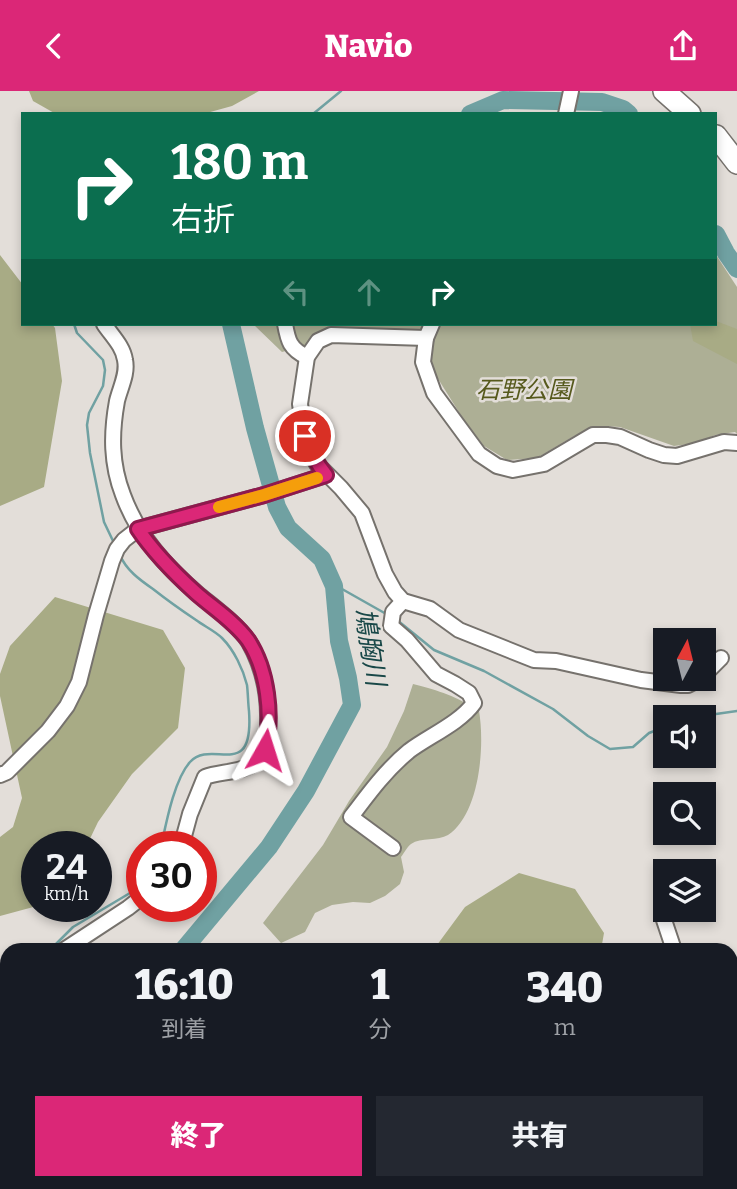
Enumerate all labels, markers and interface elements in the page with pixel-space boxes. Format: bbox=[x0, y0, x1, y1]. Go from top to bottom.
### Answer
icon: back bbox=[35, 27, 73, 65]
text: Navio bbox=[325, 27, 413, 65]
icon: share bbox=[664, 27, 702, 65]
text: 180 m bbox=[171, 133, 308, 192]
icon: right bbox=[56, 140, 147, 231]
text: 右折 bbox=[171, 200, 235, 238]
icon: left bbox=[277, 273, 315, 311]
icon: ahead bbox=[350, 273, 388, 311]
icon: right bbox=[423, 273, 461, 311]
park label: 石野公園 bbox=[476, 376, 575, 404]
pin bbox=[275, 406, 335, 466]
icon: arrive bbox=[286, 417, 324, 455]
water label: 鳩胸川 bbox=[349, 606, 392, 691]
north arrow bbox=[653, 628, 716, 691]
map controls bbox=[653, 628, 716, 922]
button: sound bbox=[653, 705, 716, 768]
position arrow bbox=[228, 713, 302, 787]
button: search bbox=[653, 782, 716, 845]
speed limit sign: 30 bbox=[126, 831, 217, 922]
text: 24 bbox=[46, 846, 87, 888]
button: layers bbox=[653, 859, 716, 922]
text: km/h bbox=[44, 883, 89, 905]
text: 16:10 bbox=[135, 960, 234, 1010]
text: 1 bbox=[371, 960, 389, 1010]
text: 340 bbox=[526, 963, 603, 1013]
text: m bbox=[554, 1013, 576, 1041]
text: 到着 bbox=[161, 1015, 207, 1043]
text: 分 bbox=[369, 1015, 392, 1043]
button: 終了 bbox=[35, 1096, 362, 1176]
button: 共有 bbox=[376, 1096, 703, 1176]

